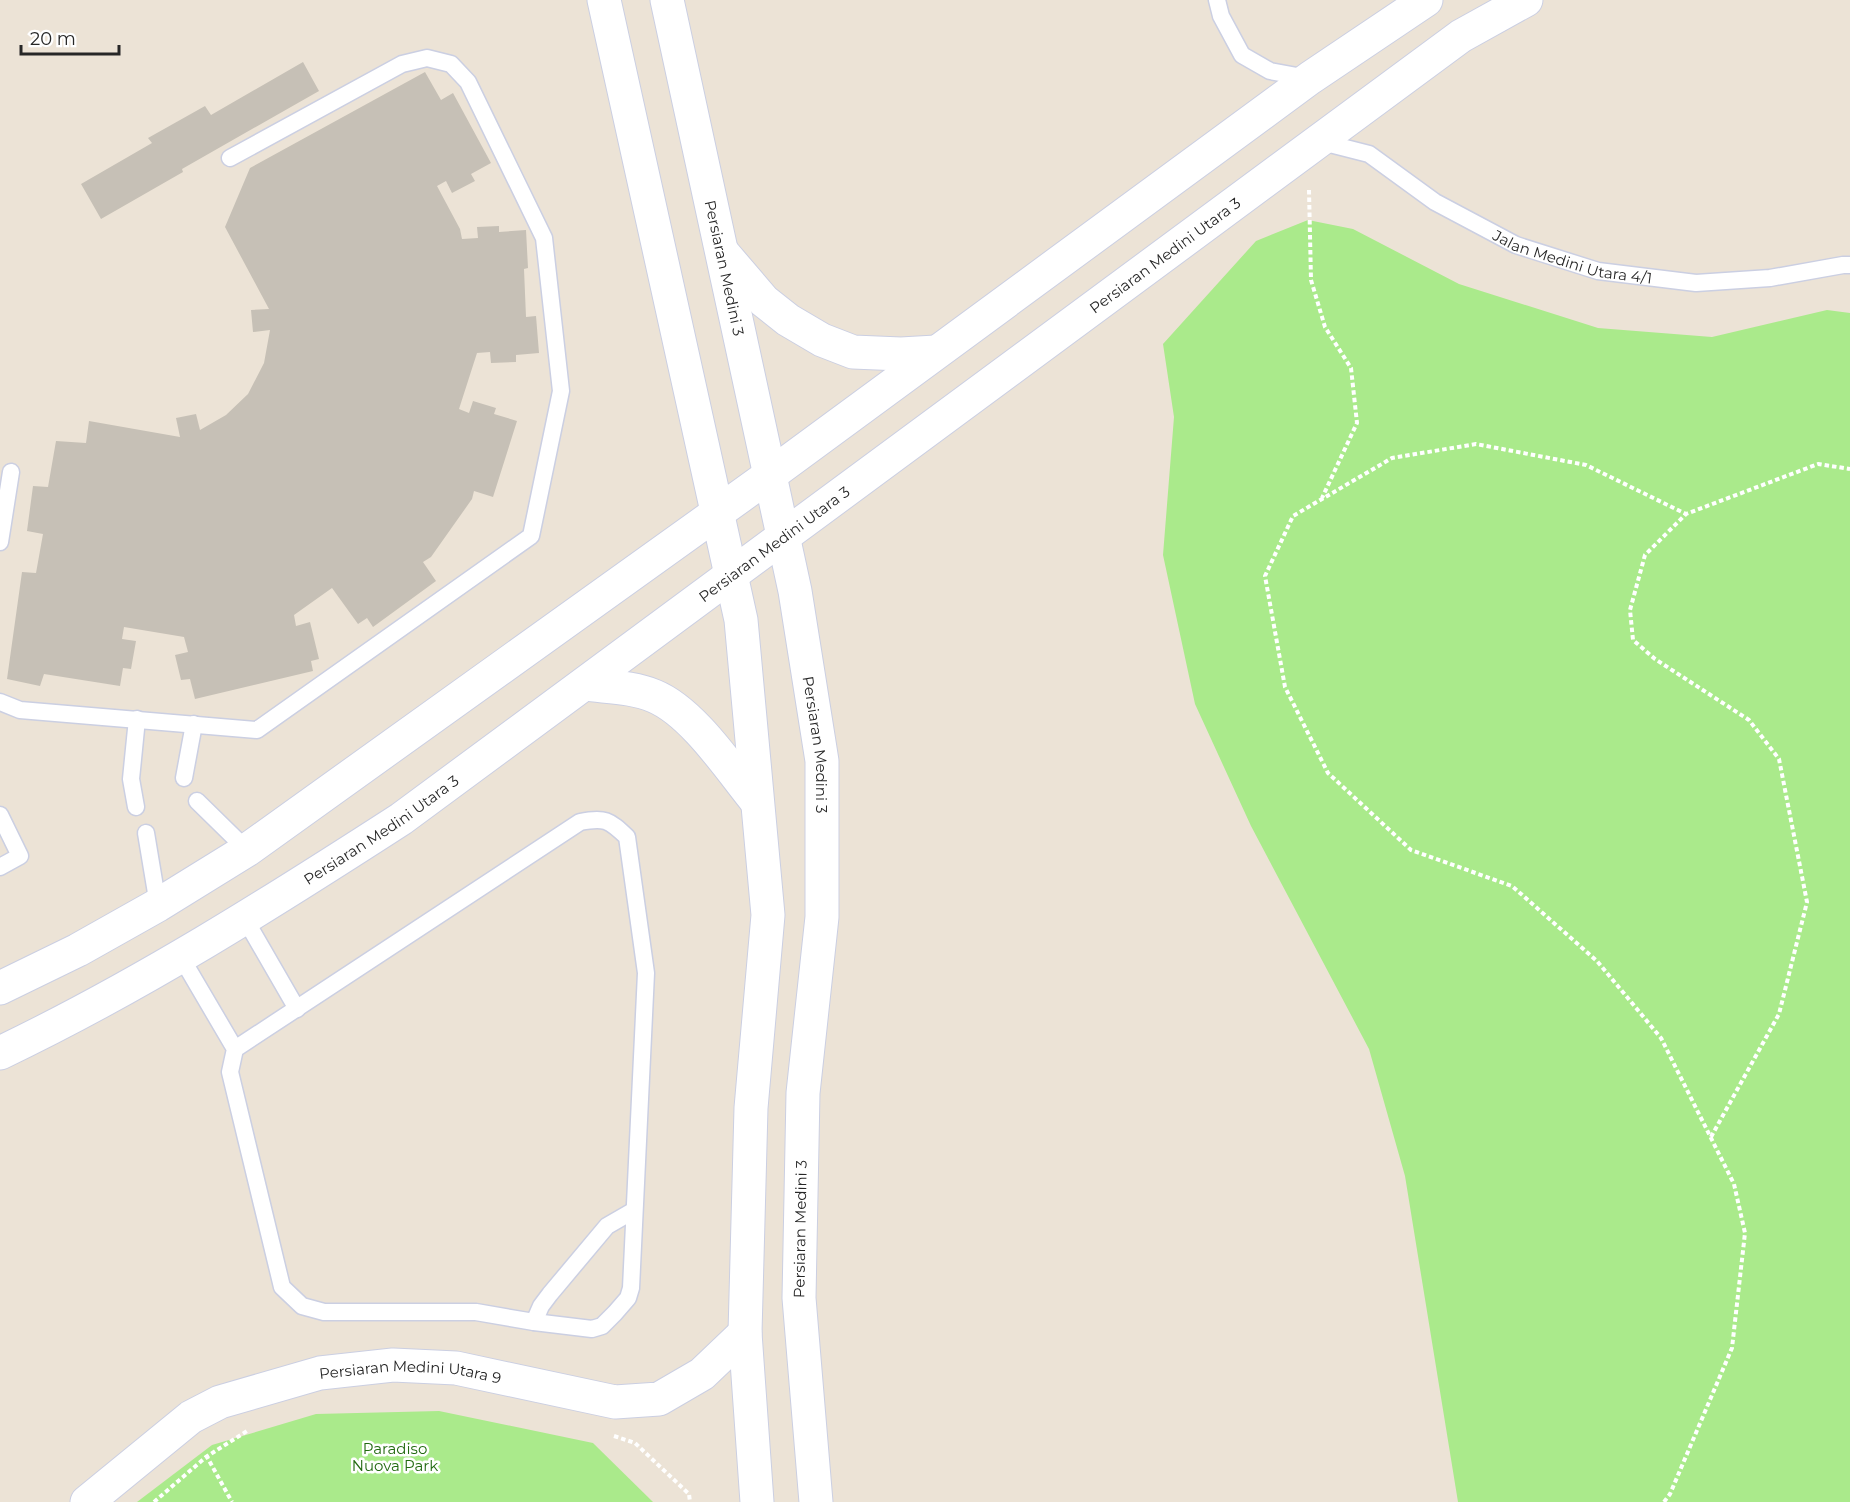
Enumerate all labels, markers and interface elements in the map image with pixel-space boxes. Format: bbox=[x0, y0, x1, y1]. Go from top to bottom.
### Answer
scale bar bbox=[21, 18, 118, 56]
text: 20 m bbox=[30, 28, 76, 50]
street label: Persiaran Medini Utara 3 bbox=[1085, 193, 1244, 317]
street label: Persiaran Medini 3 bbox=[701, 198, 749, 337]
street label: Jalan Medini Utara 4/1 bbox=[1489, 225, 1653, 287]
street label: Persiaran Medini Utara 3 bbox=[694, 482, 853, 606]
street label: Persiaran Medini 3 bbox=[799, 675, 832, 813]
street label: Persiaran Medini Utara 3 bbox=[300, 770, 462, 889]
street label: Persiaran Medini 3 bbox=[789, 1160, 811, 1298]
street label: Persiaran Medini Utara 9 bbox=[318, 1355, 503, 1387]
park label: Paradiso Nuova Park bbox=[352, 1439, 438, 1475]

